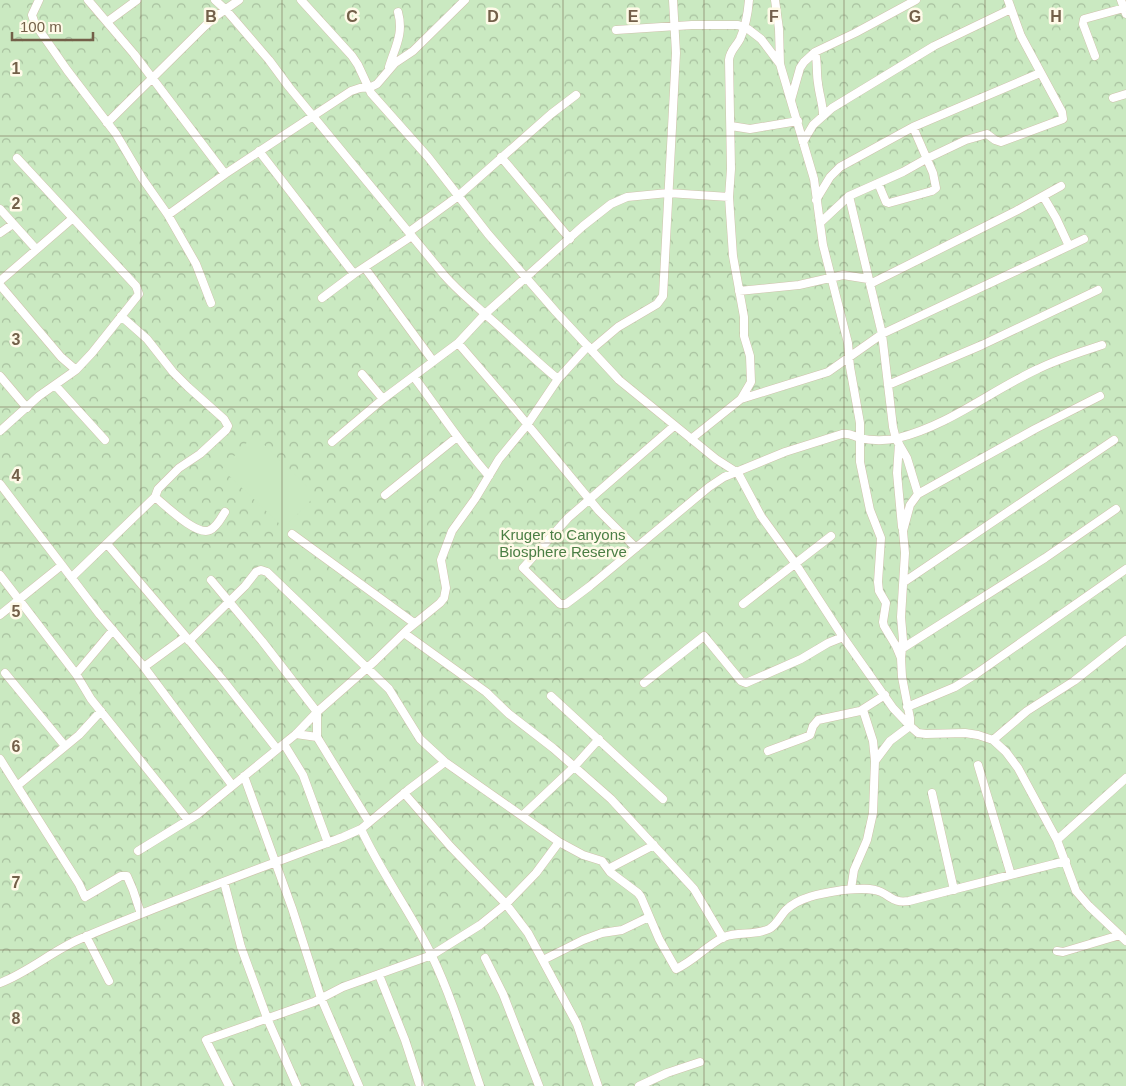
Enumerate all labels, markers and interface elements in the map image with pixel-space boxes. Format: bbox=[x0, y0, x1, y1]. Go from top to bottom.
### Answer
text: B bbox=[205, 8, 217, 25]
text: C bbox=[346, 8, 358, 25]
text: D bbox=[487, 8, 499, 25]
text: E bbox=[628, 8, 639, 25]
text: F bbox=[769, 8, 779, 25]
text: G bbox=[909, 8, 921, 25]
text: H bbox=[1050, 8, 1062, 25]
scale bar bbox=[12, 10, 94, 42]
text: 100 m bbox=[20, 18, 62, 35]
text: 1 bbox=[12, 60, 21, 77]
text: 2 bbox=[12, 195, 21, 212]
text: 3 bbox=[12, 331, 21, 348]
text: 4 bbox=[12, 467, 21, 484]
park label: Kruger to Canyons Biosphere Reserve bbox=[499, 526, 627, 560]
text: 5 bbox=[12, 603, 21, 620]
text: 6 bbox=[12, 738, 21, 755]
text: 7 bbox=[12, 874, 21, 891]
text: 8 bbox=[12, 1010, 21, 1027]

